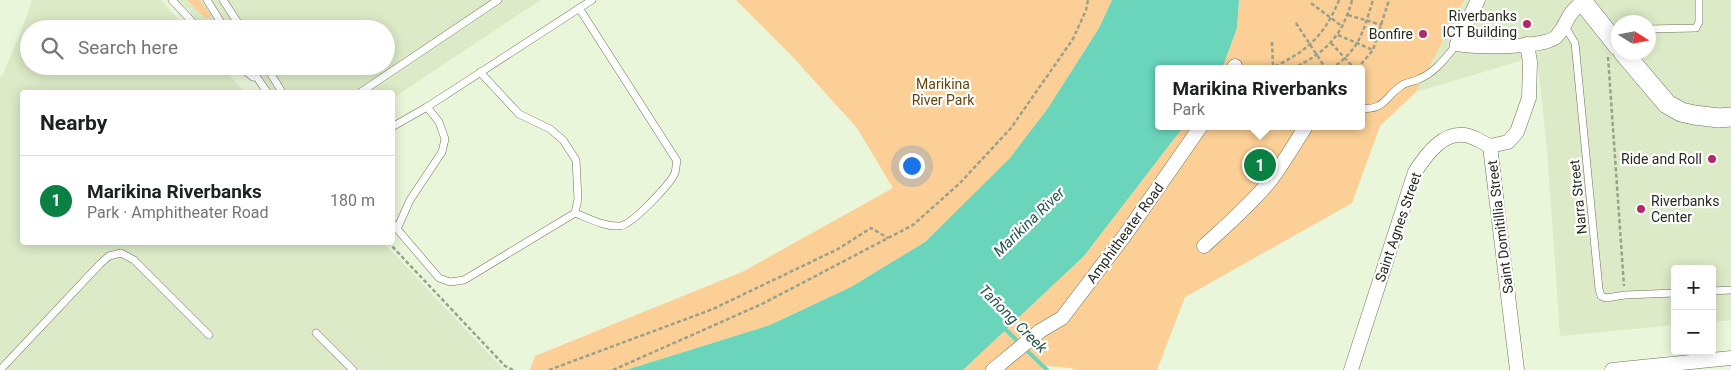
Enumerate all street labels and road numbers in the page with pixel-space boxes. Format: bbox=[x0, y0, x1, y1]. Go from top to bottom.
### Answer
street label: Saint Domitillia Street bbox=[1484, 159, 1516, 295]
street label: Narra Street bbox=[1566, 159, 1590, 235]
street label: Saint Agnes Street bbox=[1372, 170, 1424, 284]
street label: Amphitheater Road bbox=[1083, 180, 1167, 286]

